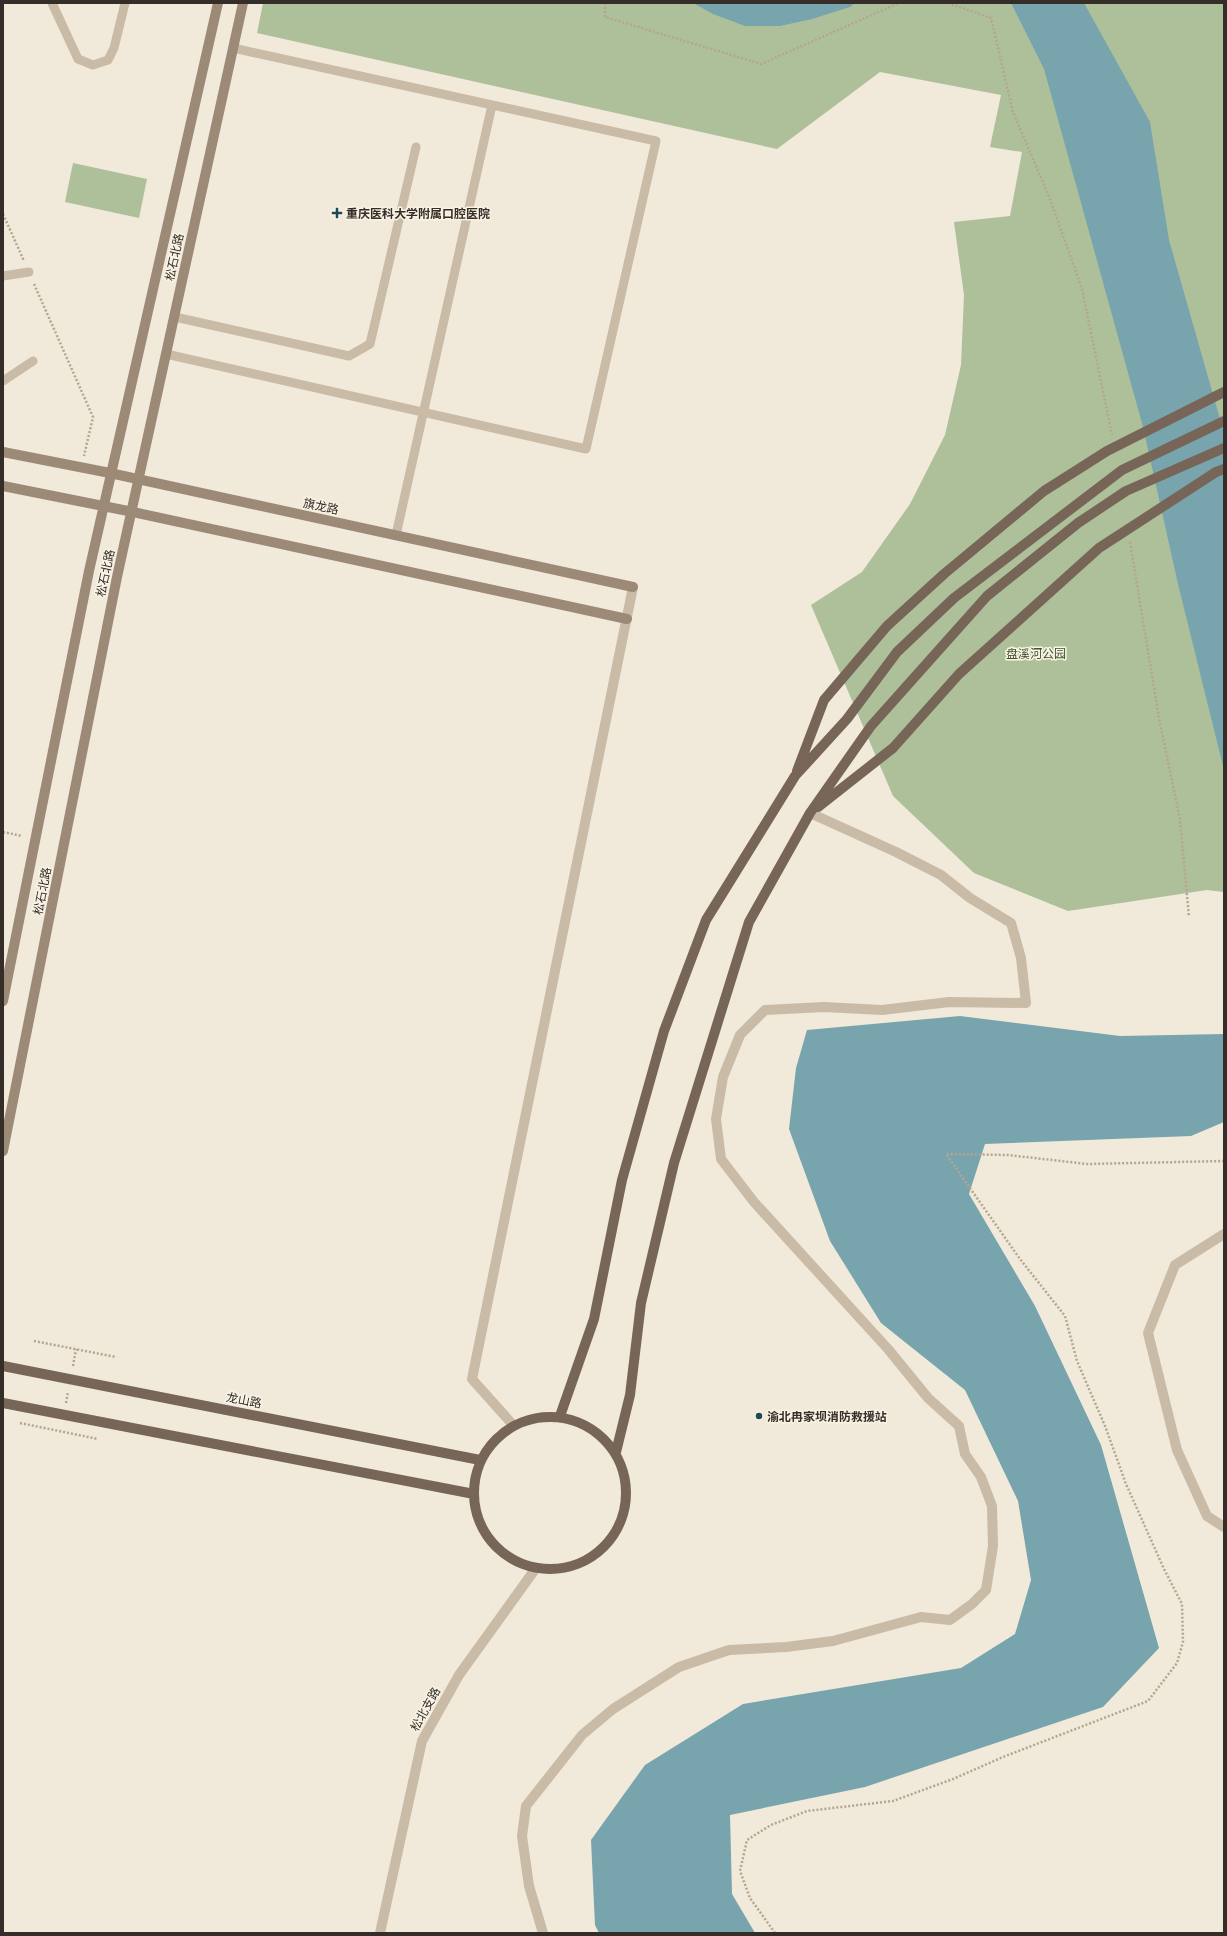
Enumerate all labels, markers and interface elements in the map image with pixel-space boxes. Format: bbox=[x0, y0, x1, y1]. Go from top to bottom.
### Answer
place label: 重庆医科大学附属口腔医院 bbox=[346, 206, 490, 221]
marker: 重庆医科大学附属口腔医院 bbox=[331, 207, 343, 219]
street label: 松石北路 bbox=[162, 232, 186, 282]
street label: 旗龙路 bbox=[302, 495, 340, 517]
street label: 松石北路 bbox=[93, 548, 117, 598]
park label: 盘溪河公园 bbox=[1006, 646, 1066, 661]
street label: 松石北路 bbox=[30, 866, 54, 916]
street label: 龙山路 bbox=[225, 1389, 263, 1411]
place label: 渝北冉家坝消防救援站 bbox=[767, 1409, 887, 1424]
marker: 渝北冉家坝消防救援站 bbox=[754, 1411, 764, 1421]
street label: 松北支路 bbox=[407, 1684, 443, 1734]

